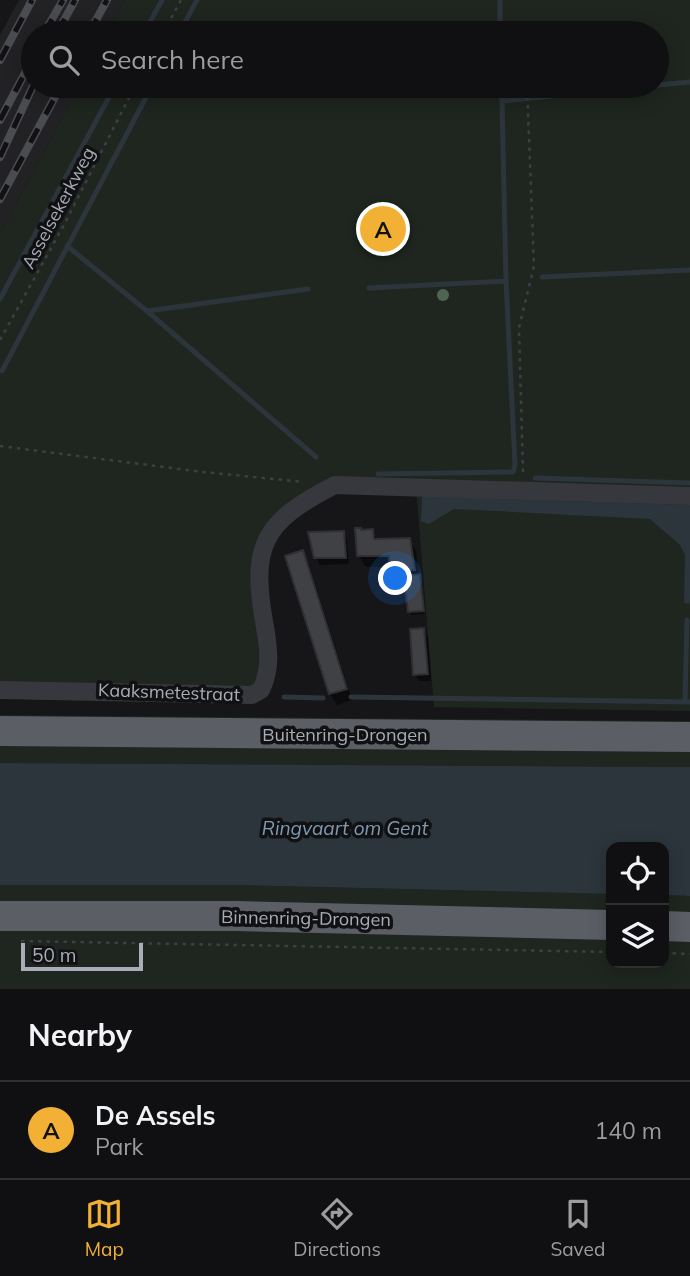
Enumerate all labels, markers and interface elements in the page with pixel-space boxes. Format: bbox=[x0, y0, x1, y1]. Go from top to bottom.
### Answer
search box bbox=[21, 21, 669, 98]
icon: search bbox=[45, 41, 83, 79]
text: Search here bbox=[101, 43, 244, 76]
street label: Asselsekerkweg bbox=[16, 143, 100, 273]
pin: A bbox=[360, 203, 406, 255]
your location bbox=[378, 561, 412, 595]
street label: Kaaksmetestraat bbox=[98, 678, 240, 706]
street label: Buitenring-Drongen bbox=[262, 723, 428, 746]
water label: Ringvaart om Gent bbox=[262, 816, 430, 840]
map controls bbox=[606, 842, 669, 968]
button: locate bbox=[606, 842, 669, 905]
street label: Binnenring-Drongen bbox=[221, 905, 391, 931]
button: layers bbox=[606, 905, 669, 968]
scale bar bbox=[21, 940, 144, 972]
text: 50 m bbox=[32, 943, 76, 967]
text: Nearby bbox=[28, 1016, 132, 1054]
text: De Assels bbox=[95, 1099, 216, 1132]
text: A bbox=[42, 1116, 60, 1145]
text: 140 m bbox=[594, 1116, 662, 1145]
text: Park bbox=[95, 1132, 143, 1161]
tab: Map bbox=[85, 1195, 124, 1261]
tab: Directions bbox=[293, 1195, 381, 1261]
tab: Saved bbox=[550, 1195, 605, 1261]

